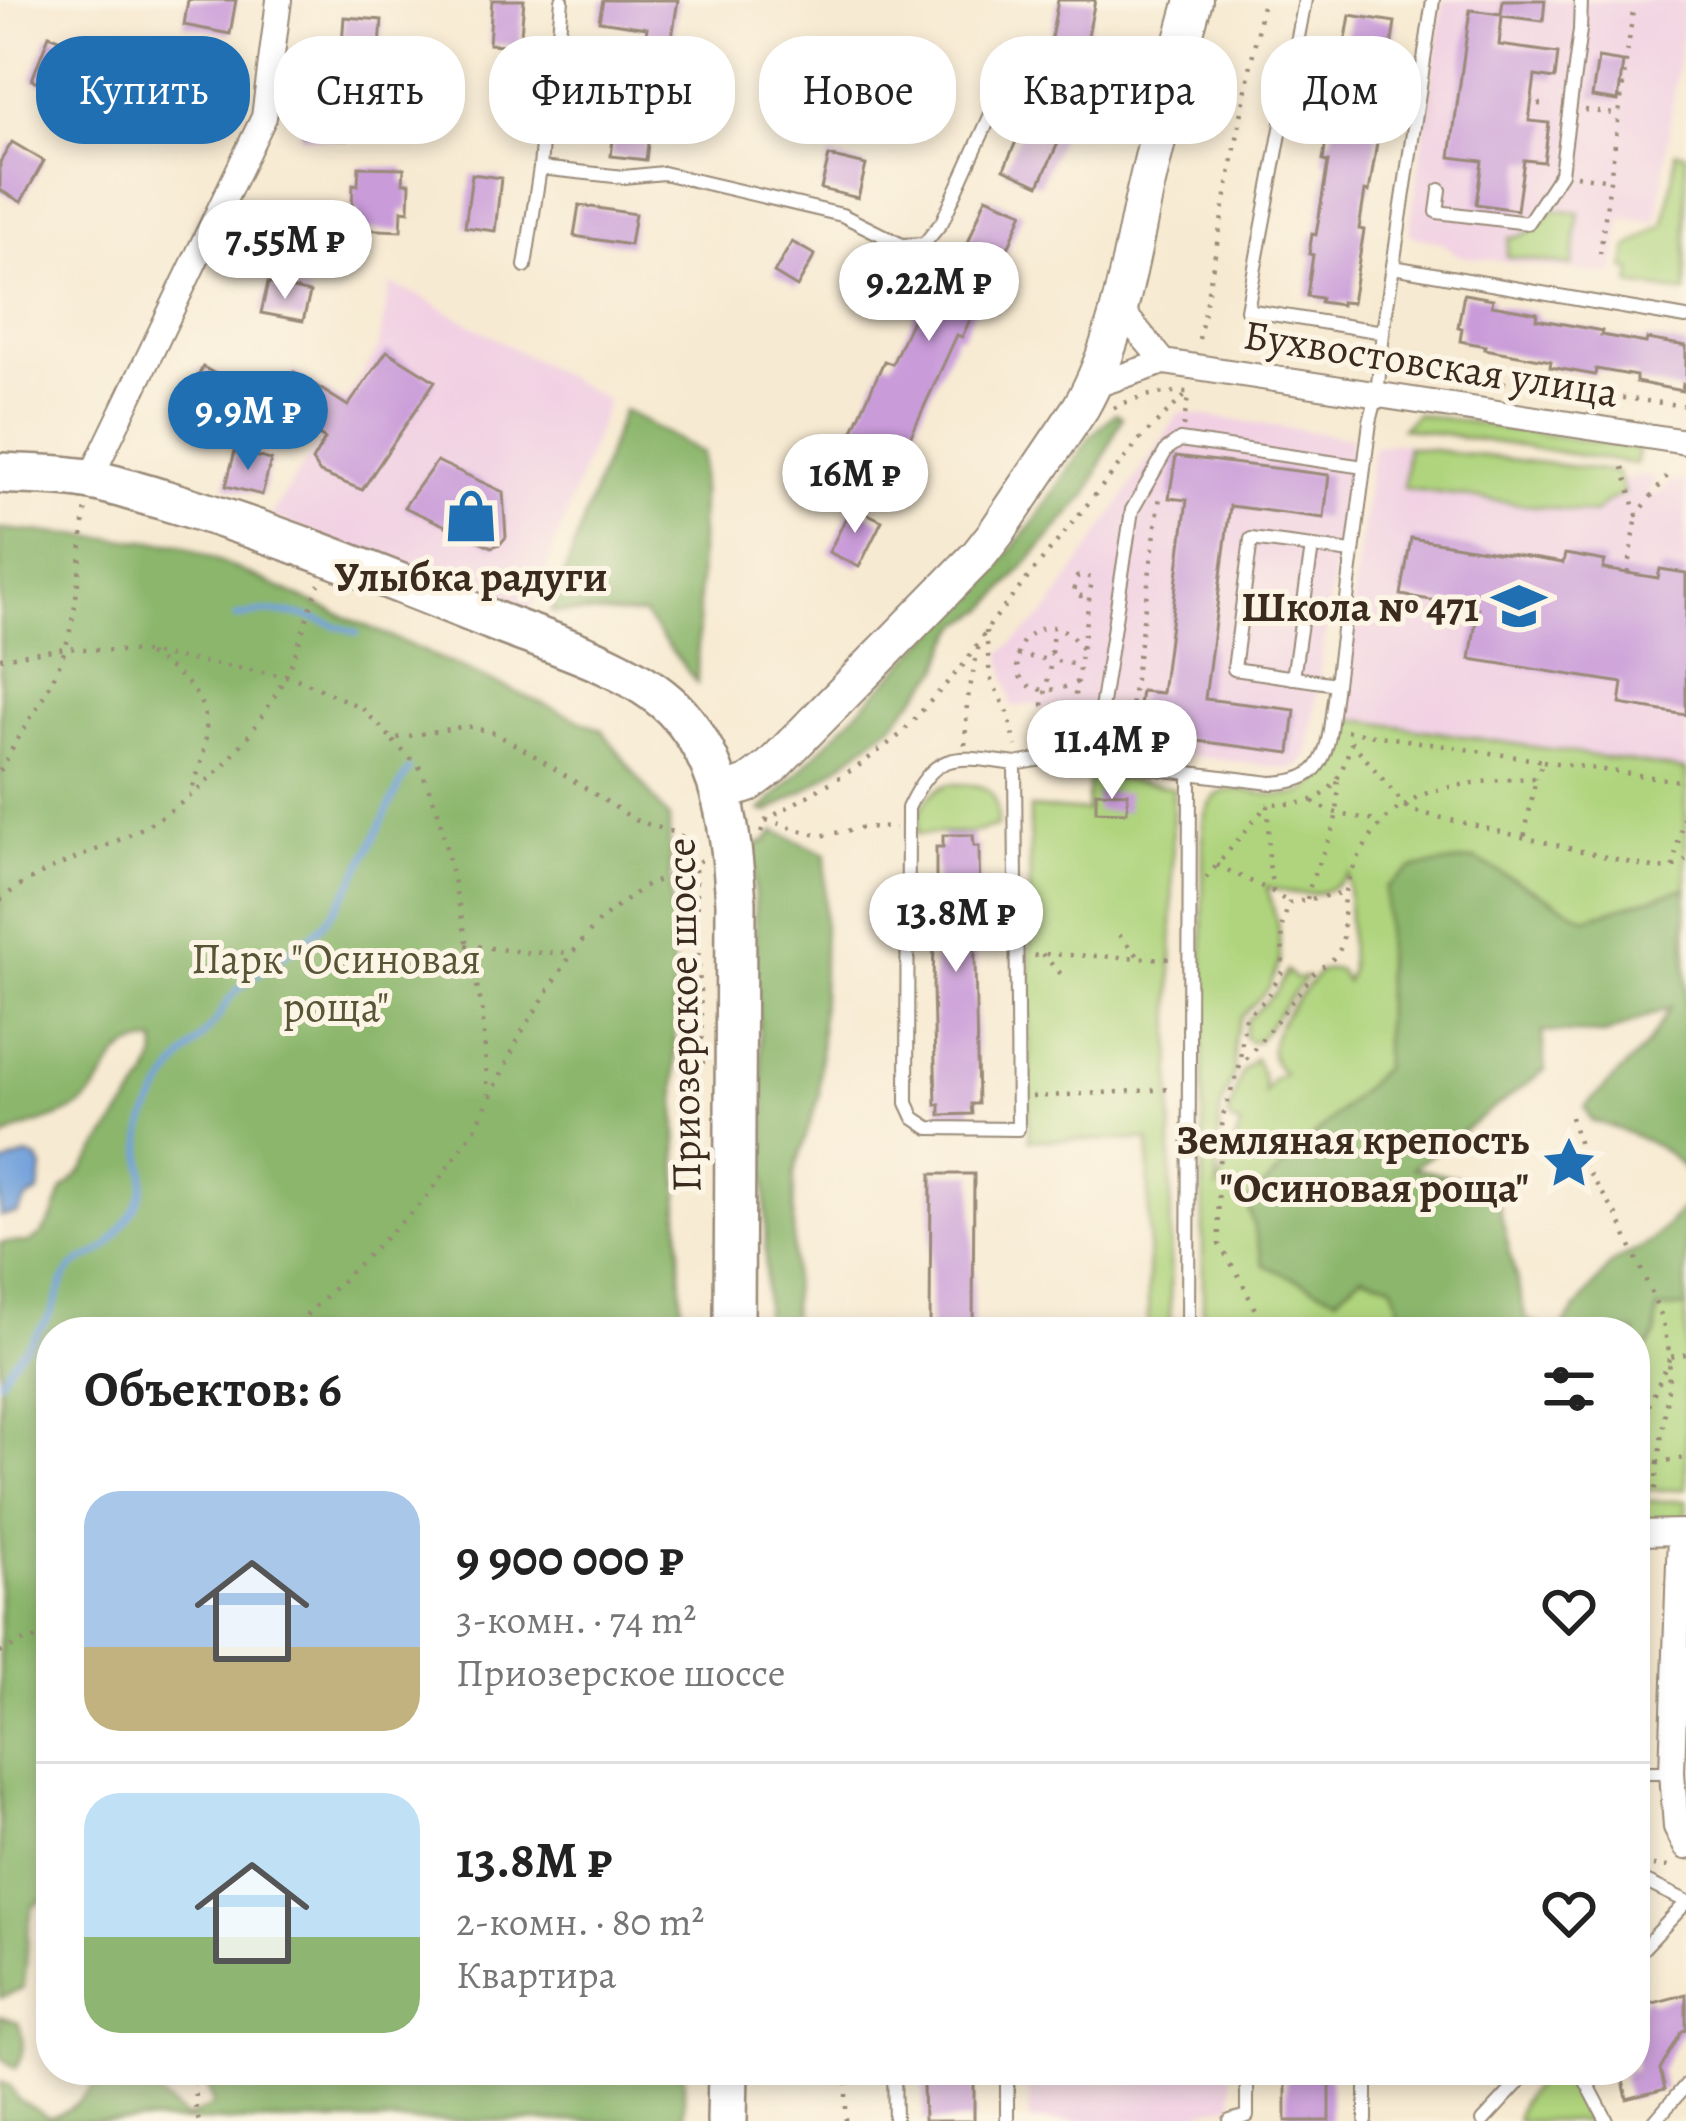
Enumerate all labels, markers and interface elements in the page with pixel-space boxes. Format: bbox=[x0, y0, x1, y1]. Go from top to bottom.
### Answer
chip: Купить bbox=[36, 36, 250, 144]
chip: Снять bbox=[274, 36, 465, 144]
chip: Фильтры bbox=[489, 36, 735, 144]
chip: Новое bbox=[759, 36, 956, 144]
chip: Квартира bbox=[980, 36, 1237, 144]
chip: Дом bbox=[1261, 36, 1421, 144]
pin: 7.55M ₽ bbox=[174, 200, 396, 302]
text: 7.55M ₽ bbox=[225, 212, 345, 265]
pin: 9.22M ₽ bbox=[818, 242, 1040, 344]
text: 9.22M ₽ bbox=[866, 254, 992, 307]
street label: Бухвостовская улица bbox=[1240, 305, 1623, 421]
pin: 9.9M ₽ bbox=[150, 371, 346, 473]
text: 9.9M ₽ bbox=[195, 383, 301, 436]
pin: 16M ₽ bbox=[771, 434, 939, 536]
text: 16M ₽ bbox=[809, 446, 901, 499]
shop icon: Улыбка радуги bbox=[442, 487, 500, 545]
place label: Улыбка радуги bbox=[334, 548, 608, 605]
school or university icon: Школа № 471 bbox=[1490, 577, 1548, 635]
place label: Школа № 471 bbox=[1241, 578, 1479, 635]
pin: 11.4M ₽ bbox=[1001, 700, 1223, 802]
text: 11.4M ₽ bbox=[1054, 712, 1170, 765]
street label: Приозерское шоссе bbox=[651, 837, 715, 1193]
pin: 13.8M ₽ bbox=[845, 873, 1067, 975]
text: 13.8M ₽ bbox=[896, 885, 1016, 938]
park label: Парк "Осиновая роща" bbox=[191, 930, 481, 1035]
place label: Земляная крепость "Осиновая роща" bbox=[1176, 1111, 1529, 1216]
place icon: Земляная крепость "Осиновая роща" bbox=[1540, 1134, 1598, 1192]
text: Объектов: 6 bbox=[84, 1354, 342, 1424]
icon: filters bbox=[1536, 1356, 1602, 1422]
text: 9 900 000 ₽ bbox=[456, 1523, 684, 1593]
icon: home bbox=[180, 1539, 324, 1683]
icon: heart bbox=[1536, 1578, 1602, 1644]
text: 3-комн. · 74 m² bbox=[456, 1593, 696, 1646]
text: Приозерское шоссе bbox=[456, 1646, 785, 1699]
text: 13.8M ₽ bbox=[456, 1825, 612, 1895]
icon: home bbox=[180, 1841, 324, 1985]
icon: heart bbox=[1536, 1880, 1602, 1946]
text: 2-комн. · 80 m² bbox=[456, 1895, 704, 1948]
text: Квартира bbox=[456, 1948, 617, 2001]

